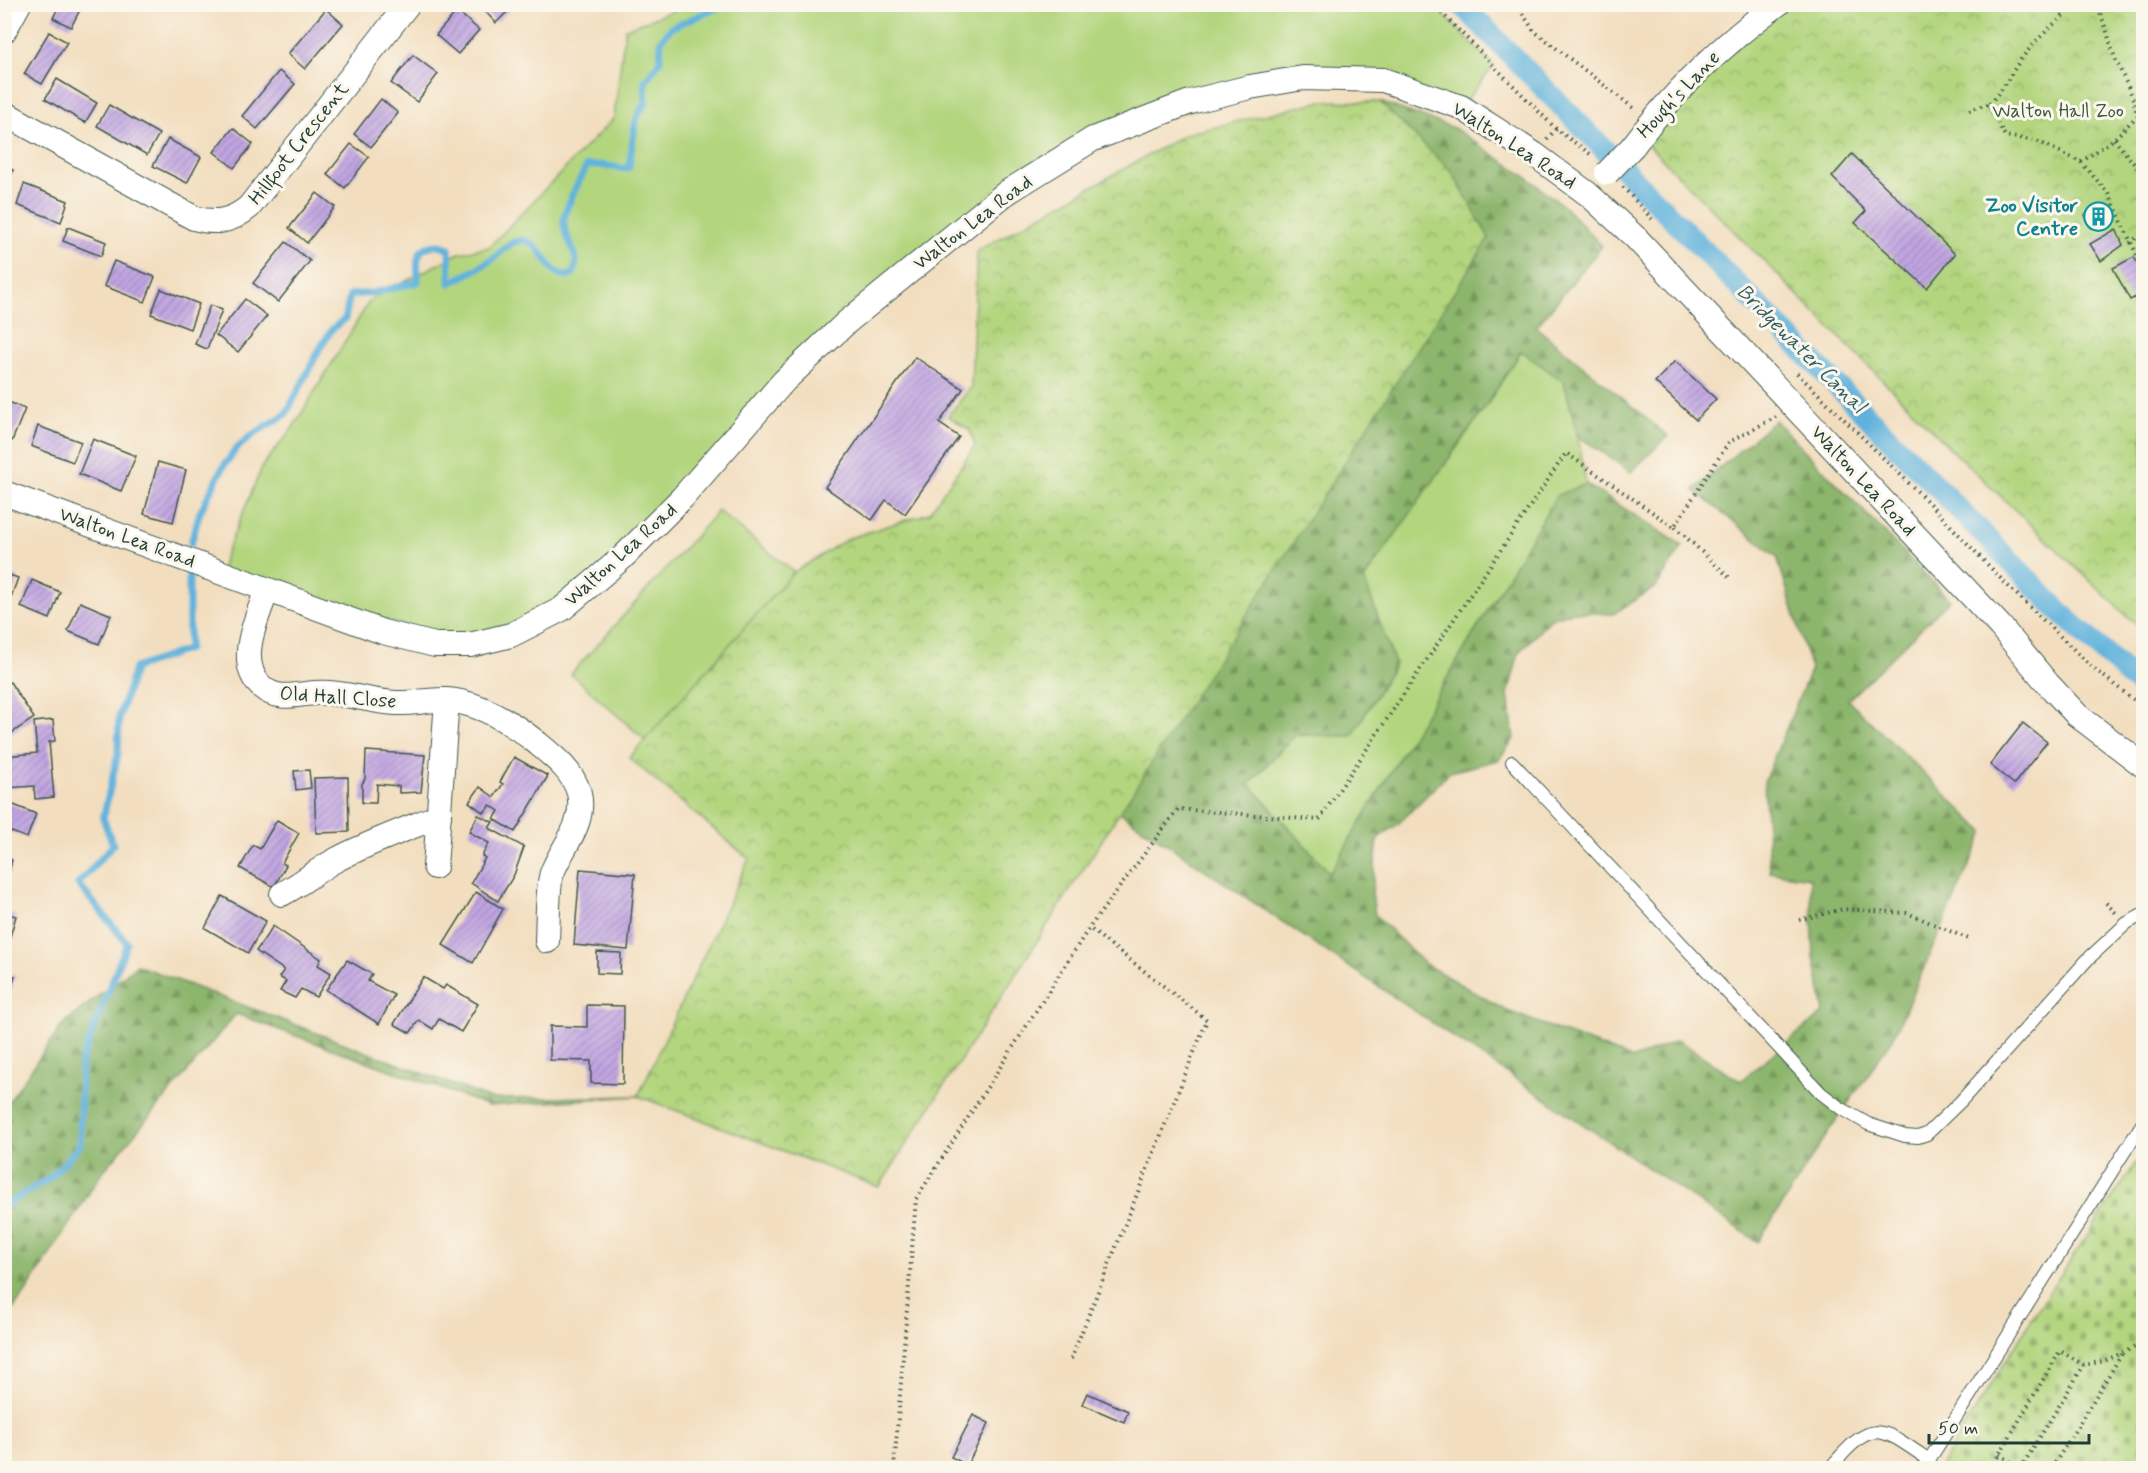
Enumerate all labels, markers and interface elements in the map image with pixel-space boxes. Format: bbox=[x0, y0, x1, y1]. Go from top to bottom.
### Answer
street label: Hough's Lane bbox=[1631, 45, 1728, 146]
street label: Hillfoot Crescent bbox=[242, 77, 357, 212]
street label: Walton Lea Road bbox=[1447, 96, 1581, 196]
park label: Walton Hall Zoo bbox=[1992, 98, 2124, 125]
street label: Walton Lea Road bbox=[908, 169, 1038, 277]
place label: Zoo Visitor Centre bbox=[1985, 193, 2079, 243]
building icon: Zoo Visitor Centre bbox=[2083, 201, 2115, 233]
water label: Bridgewater Canal bbox=[1730, 278, 1873, 421]
street label: Walton Lea Road bbox=[1804, 419, 1922, 543]
street label: Walton Lea Road bbox=[559, 497, 683, 613]
street label: Walton Lea Road bbox=[55, 501, 199, 575]
street label: Old Hall Close bbox=[279, 680, 397, 716]
scale bar bbox=[1929, 1407, 2090, 1445]
text: 50 m bbox=[1938, 1417, 1978, 1441]

